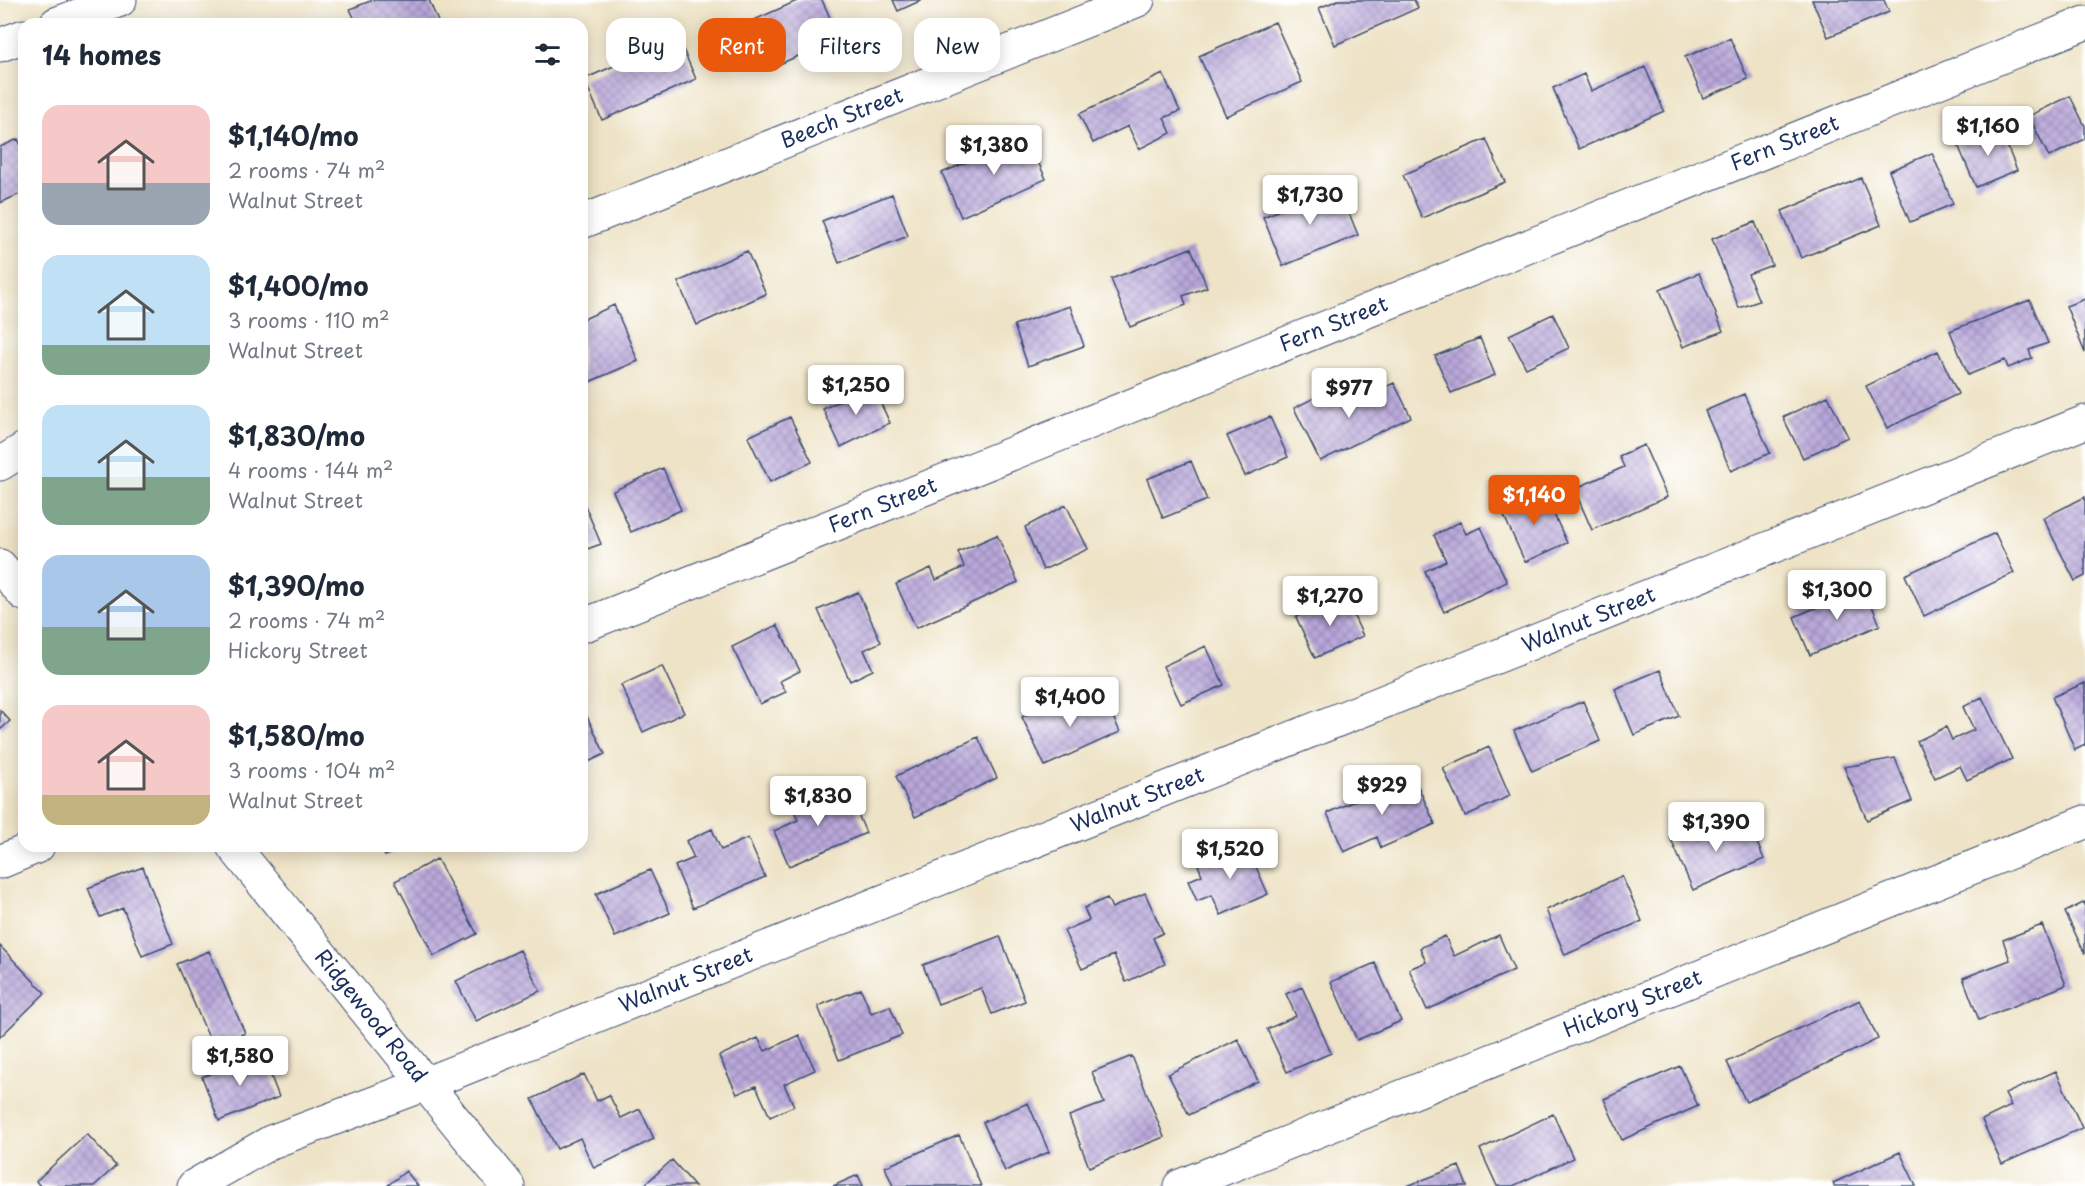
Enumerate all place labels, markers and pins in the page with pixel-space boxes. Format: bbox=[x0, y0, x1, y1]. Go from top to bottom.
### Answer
pin: $1,160 bbox=[1939, 106, 2037, 157]
pin: $1,380 bbox=[945, 125, 1043, 176]
pin: $1,730 bbox=[1261, 175, 1359, 226]
pin: $1,250 bbox=[807, 365, 905, 416]
pin: $977 bbox=[1313, 368, 1385, 419]
pin: $1,140 bbox=[1485, 475, 1583, 526]
pin: $1,300 bbox=[1788, 570, 1886, 621]
pin: $1,270 bbox=[1281, 576, 1379, 627]
pin: $1,400 bbox=[1021, 677, 1119, 728]
pin: $929 bbox=[1346, 765, 1418, 816]
pin: $1,830 bbox=[769, 776, 867, 827]
pin: $1,390 bbox=[1667, 802, 1765, 853]
pin: $1,520 bbox=[1181, 829, 1279, 880]
pin: $1,580 bbox=[191, 1036, 289, 1087]

